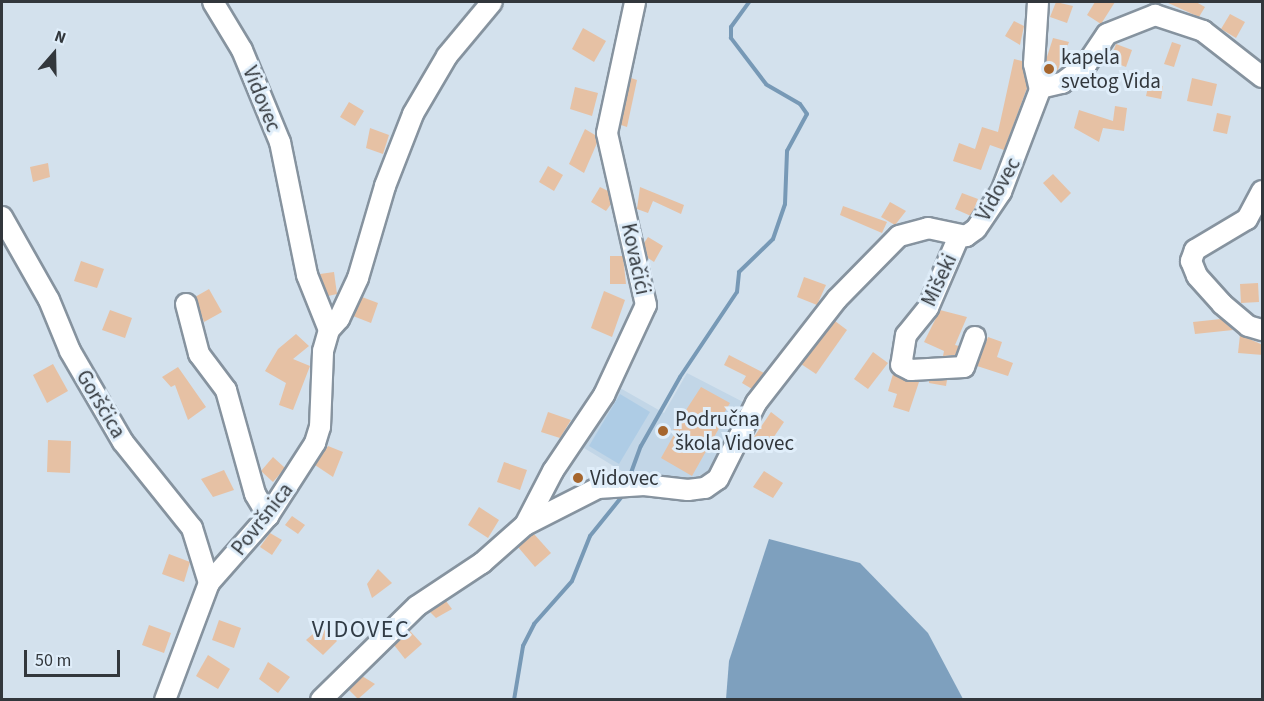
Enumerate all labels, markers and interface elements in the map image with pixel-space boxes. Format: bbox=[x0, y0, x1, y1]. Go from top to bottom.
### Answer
north arrow bbox=[24, 24, 84, 84]
text: N bbox=[51, 25, 69, 49]
place label: kapela svetog Vida bbox=[1061, 44, 1161, 94]
street label: Vidovec bbox=[237, 62, 287, 136]
marker: kapela svetog Vida bbox=[1042, 62, 1056, 76]
street label: Vidovec bbox=[970, 153, 1026, 225]
street label: Kovačići bbox=[616, 221, 656, 297]
street label: Mišeki bbox=[916, 250, 962, 310]
street label: Gorščica bbox=[71, 365, 131, 443]
place label: Područna škola Vidovec bbox=[675, 406, 794, 456]
marker: Područna škola Vidovec bbox=[656, 424, 670, 438]
place label: Vidovec bbox=[590, 465, 659, 491]
marker: Vidovec bbox=[571, 471, 585, 485]
street label: Površnica bbox=[226, 478, 298, 560]
district label: VIDOVEC bbox=[312, 616, 410, 644]
scale bar bbox=[27, 638, 123, 676]
text: 50 m bbox=[35, 648, 71, 673]

